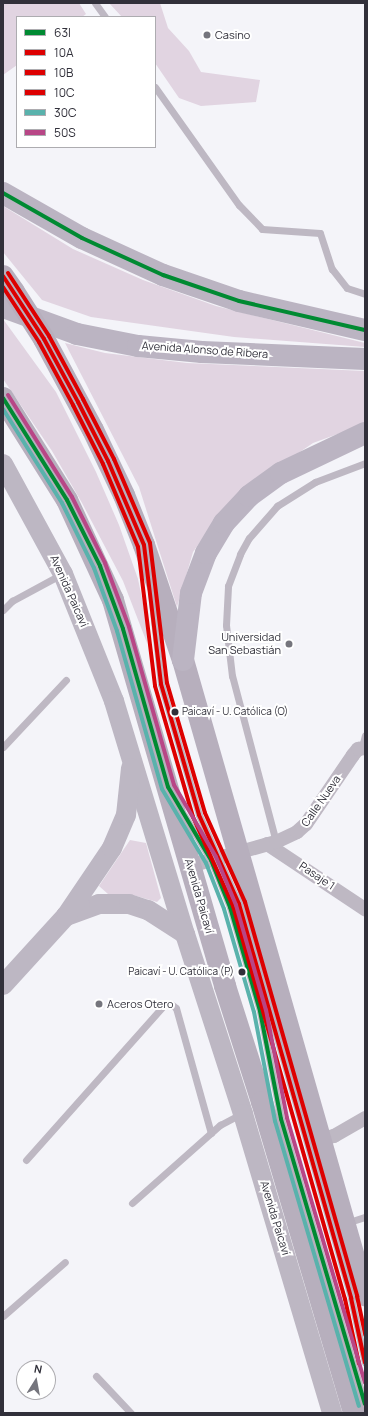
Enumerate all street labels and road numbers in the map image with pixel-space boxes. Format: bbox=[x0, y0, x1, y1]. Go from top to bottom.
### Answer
street label: Avenida Alonso de Ribera bbox=[141, 339, 269, 361]
street label: Avenida Paicaví bbox=[47, 553, 91, 629]
street label: Calle Nueva bbox=[299, 773, 343, 829]
street label: Avenida Paicaví bbox=[182, 857, 216, 935]
street label: Pasaje 1 bbox=[297, 859, 337, 893]
street label: Avenida Paicaví bbox=[257, 1179, 293, 1257]

